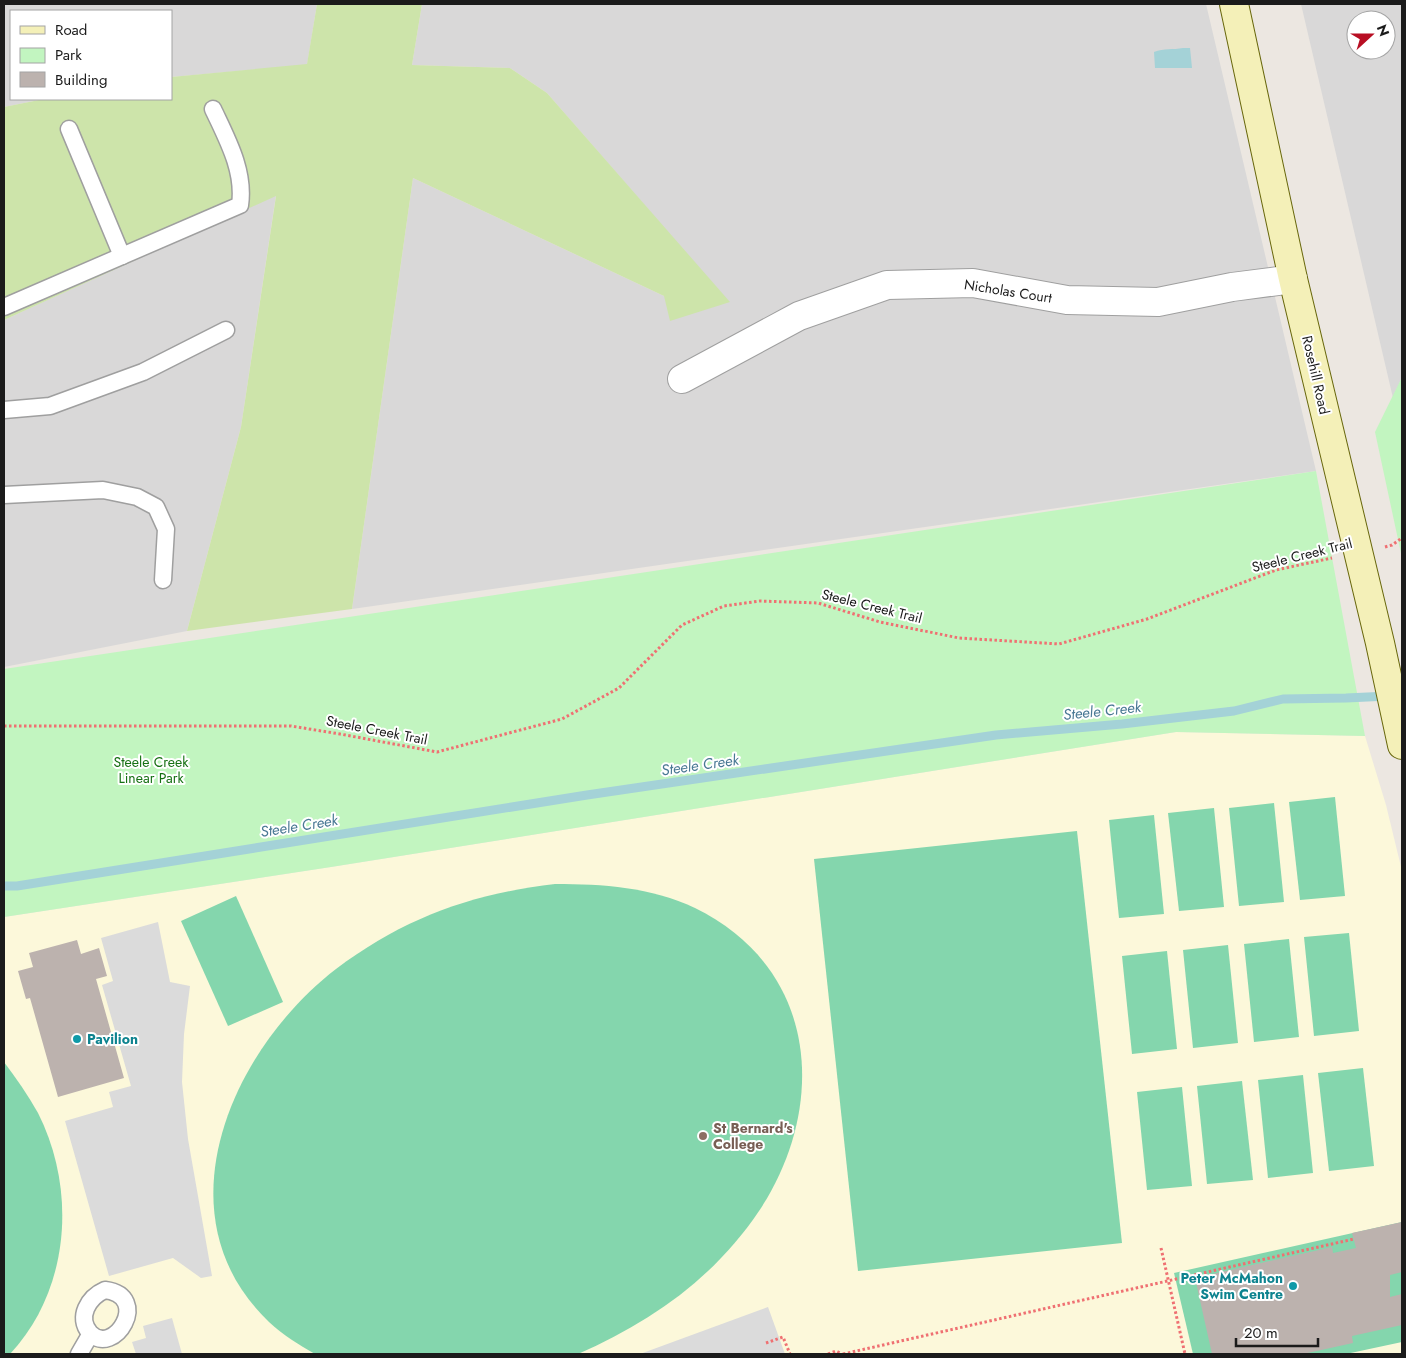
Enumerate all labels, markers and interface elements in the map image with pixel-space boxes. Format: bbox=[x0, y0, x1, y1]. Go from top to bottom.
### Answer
legend bbox=[10, 10, 172, 100]
north arrow bbox=[1346, 10, 1396, 60]
text: Road bbox=[55, 19, 87, 41]
text: N bbox=[1372, 22, 1394, 39]
text: Park bbox=[55, 44, 82, 66]
text: Building bbox=[55, 69, 107, 91]
street label: Nicholas Court bbox=[963, 274, 1054, 308]
street label: Rosehill Road bbox=[1297, 334, 1335, 416]
street label: Steele Creek Trail bbox=[1250, 533, 1354, 577]
street label: Steele Creek Trail bbox=[820, 584, 924, 628]
water label: Steele Creek bbox=[1062, 696, 1143, 726]
street label: Steele Creek Trail bbox=[325, 710, 429, 750]
water label: Steele Creek bbox=[660, 749, 741, 781]
park label: Steele Creek Linear Park bbox=[114, 752, 189, 788]
water label: Steele Creek bbox=[259, 809, 340, 843]
place label: Pavilion bbox=[87, 1029, 138, 1049]
marker: Pavilion bbox=[71, 1033, 83, 1045]
place label: St Bernard's College bbox=[713, 1118, 793, 1154]
marker: St Bernard's College bbox=[697, 1130, 709, 1142]
place label: Peter McMahon Swim Centre bbox=[1181, 1268, 1283, 1304]
marker: Peter McMahon Swim Centre bbox=[1287, 1280, 1299, 1292]
scale bar bbox=[1236, 1316, 1318, 1348]
text: 20 m bbox=[1244, 1322, 1278, 1344]

